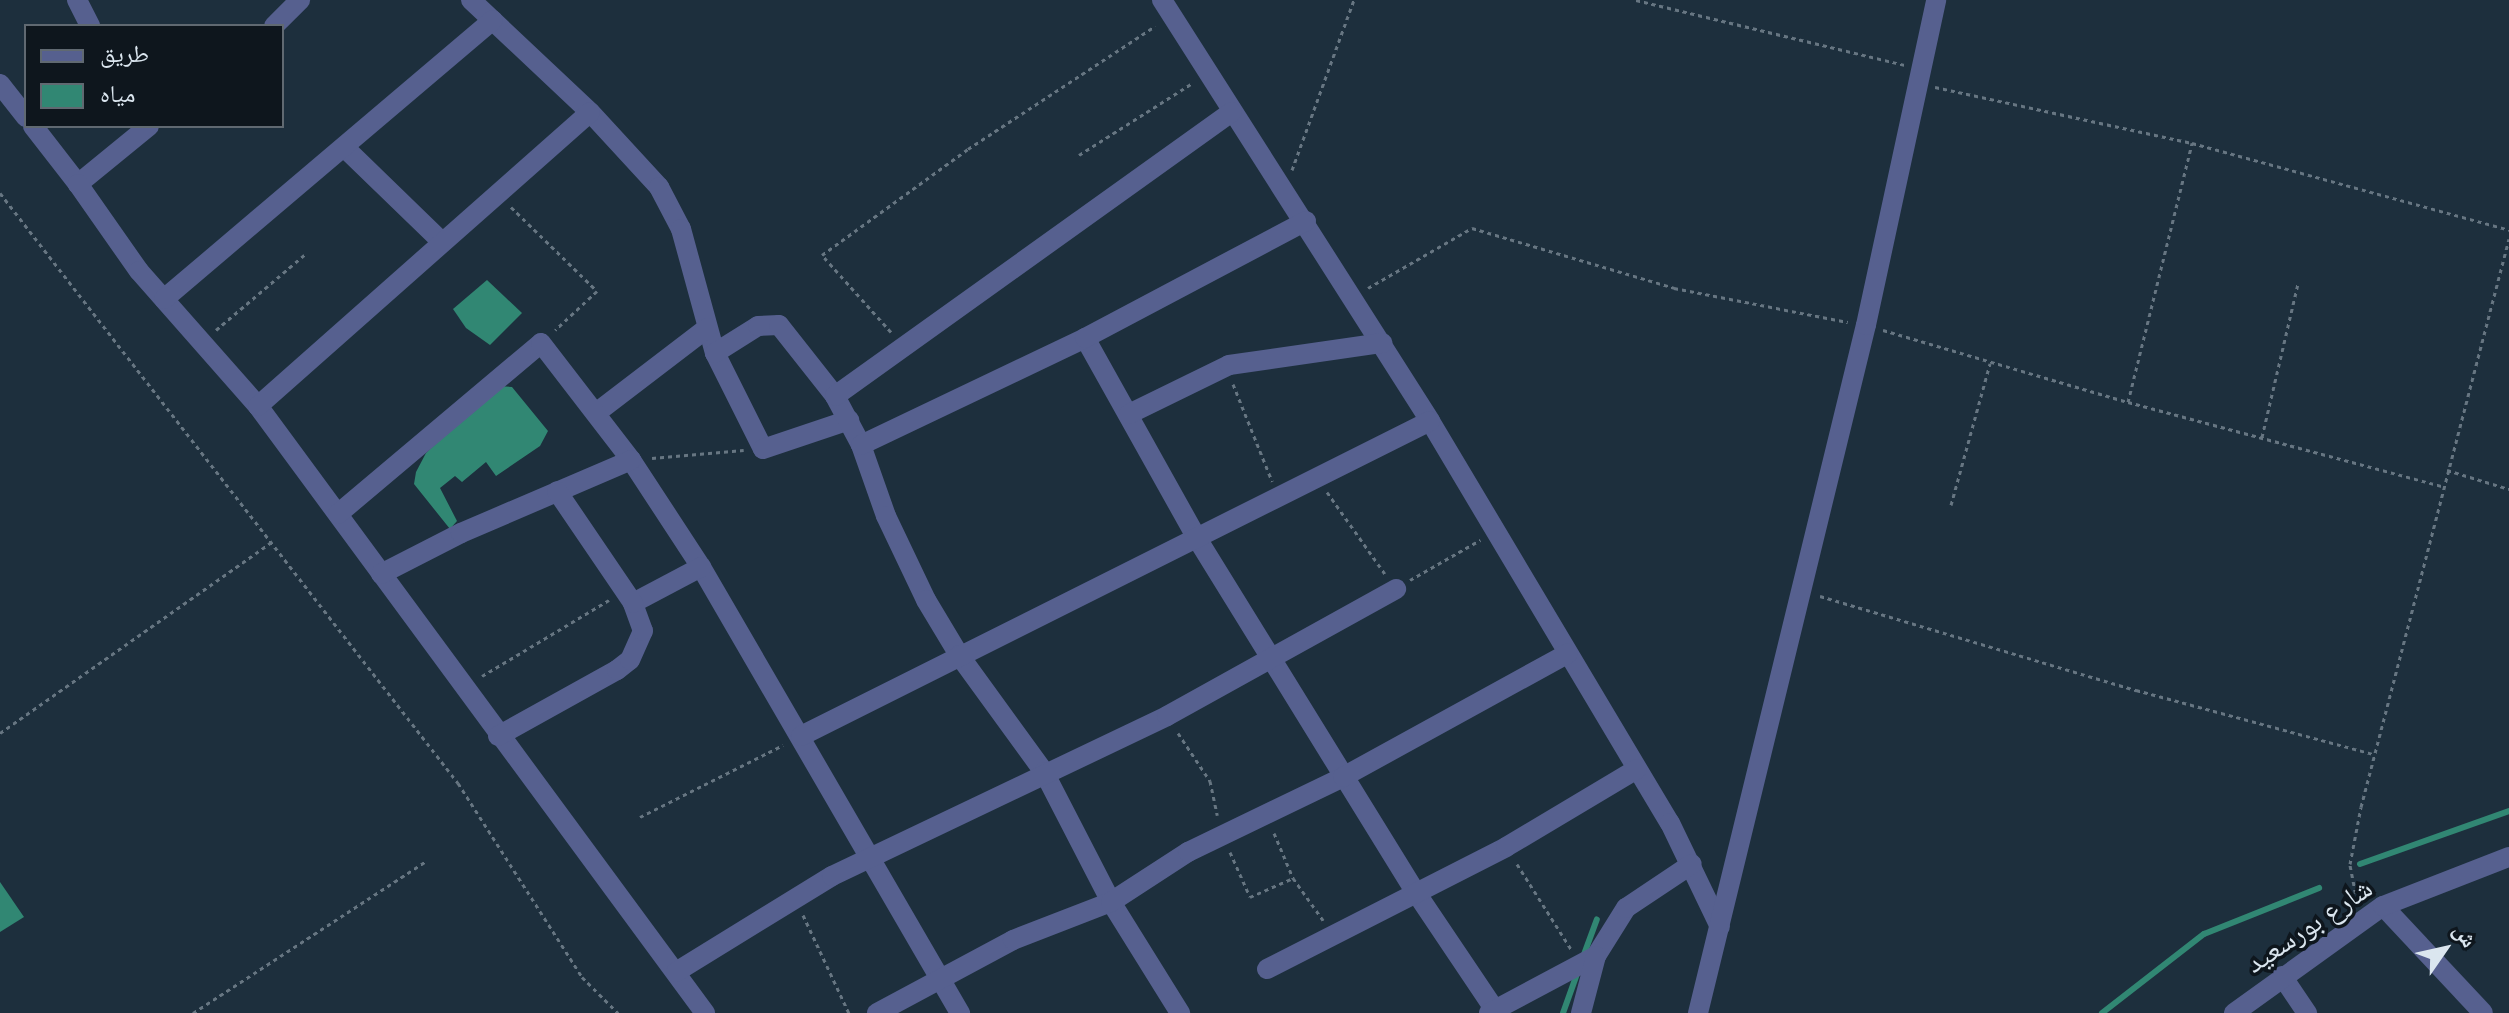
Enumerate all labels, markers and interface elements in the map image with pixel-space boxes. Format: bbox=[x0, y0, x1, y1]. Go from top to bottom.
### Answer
legend bbox=[24, 24, 284, 128]
text: طريق bbox=[100, 37, 149, 70]
text: مياه bbox=[100, 77, 135, 110]
street label: شارع بورسعيد bbox=[2239, 871, 2379, 981]
north arrow bbox=[2405, 909, 2485, 989]
text: ش bbox=[2446, 917, 2485, 954]

